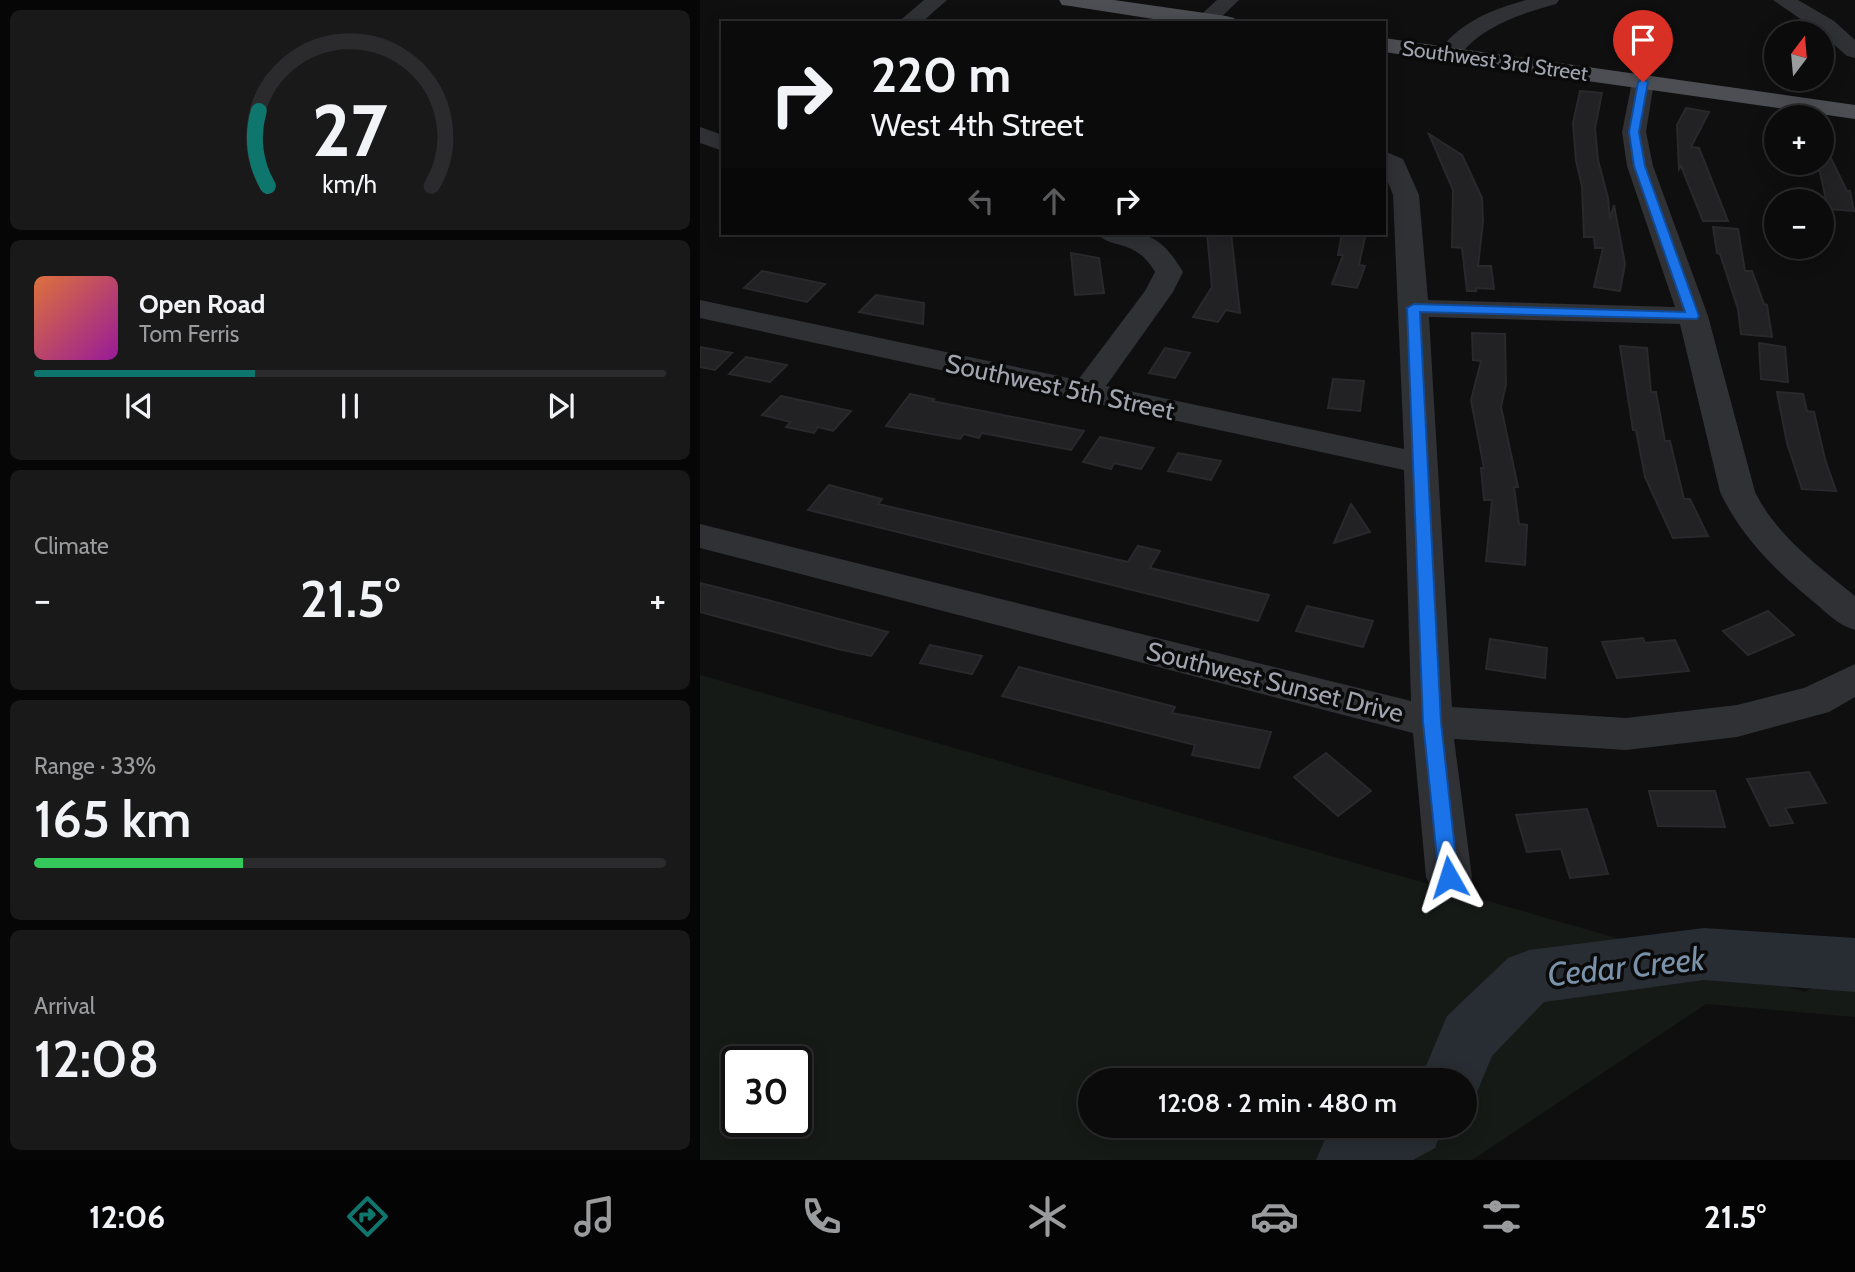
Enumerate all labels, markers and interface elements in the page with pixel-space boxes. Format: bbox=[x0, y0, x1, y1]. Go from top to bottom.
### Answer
pin bbox=[1613, 10, 1673, 82]
icon: arrive bbox=[1624, 21, 1662, 59]
north arrow bbox=[1764, 21, 1834, 91]
map controls bbox=[1764, 21, 1834, 259]
street label: Southwest 3rd Street bbox=[1400, 35, 1590, 86]
text: 220 m bbox=[871, 45, 1011, 104]
icon: right bbox=[756, 49, 847, 140]
text: 27 bbox=[312, 86, 388, 174]
text: West 4th Street bbox=[871, 105, 1084, 144]
button: + bbox=[1764, 105, 1834, 175]
text: km/h bbox=[323, 169, 377, 199]
icon: left bbox=[962, 182, 1000, 220]
icon: ahead bbox=[1035, 182, 1073, 220]
icon: right bbox=[1108, 182, 1146, 220]
button: − bbox=[1764, 189, 1834, 259]
text: Open Road bbox=[139, 288, 265, 320]
text: Tom Ferris bbox=[139, 320, 239, 348]
street label: Southwest 5th Street bbox=[943, 347, 1177, 427]
icon: previous bbox=[120, 387, 158, 425]
icon: pause bbox=[331, 387, 369, 425]
icon: next bbox=[542, 387, 580, 425]
text: Climate bbox=[34, 532, 109, 560]
text: 21.5° bbox=[300, 567, 400, 630]
text: − bbox=[34, 576, 51, 623]
text: + bbox=[649, 576, 666, 623]
street label: Southwest Sunset Drive bbox=[1143, 635, 1407, 729]
text: Range · 33% bbox=[34, 752, 156, 780]
text: 165 km bbox=[34, 787, 191, 850]
position arrow bbox=[1412, 840, 1486, 914]
water label: Cedar Creek bbox=[1545, 938, 1707, 994]
text: Arrival bbox=[34, 992, 95, 1020]
text: 12:08 bbox=[34, 1027, 159, 1090]
speed limit sign: 30 bbox=[721, 1046, 812, 1137]
text: 12:08 · 2 min · 480 m bbox=[1158, 1087, 1397, 1119]
icon: directions bbox=[343, 1192, 392, 1241]
icon: music bbox=[570, 1192, 619, 1241]
icon: phone bbox=[797, 1192, 846, 1241]
icon: climate bbox=[1023, 1192, 1072, 1241]
icon: car bbox=[1250, 1192, 1299, 1241]
icon: filters bbox=[1477, 1192, 1526, 1241]
text: 12:06 bbox=[89, 1197, 165, 1236]
text: 21.5° bbox=[1704, 1197, 1766, 1236]

